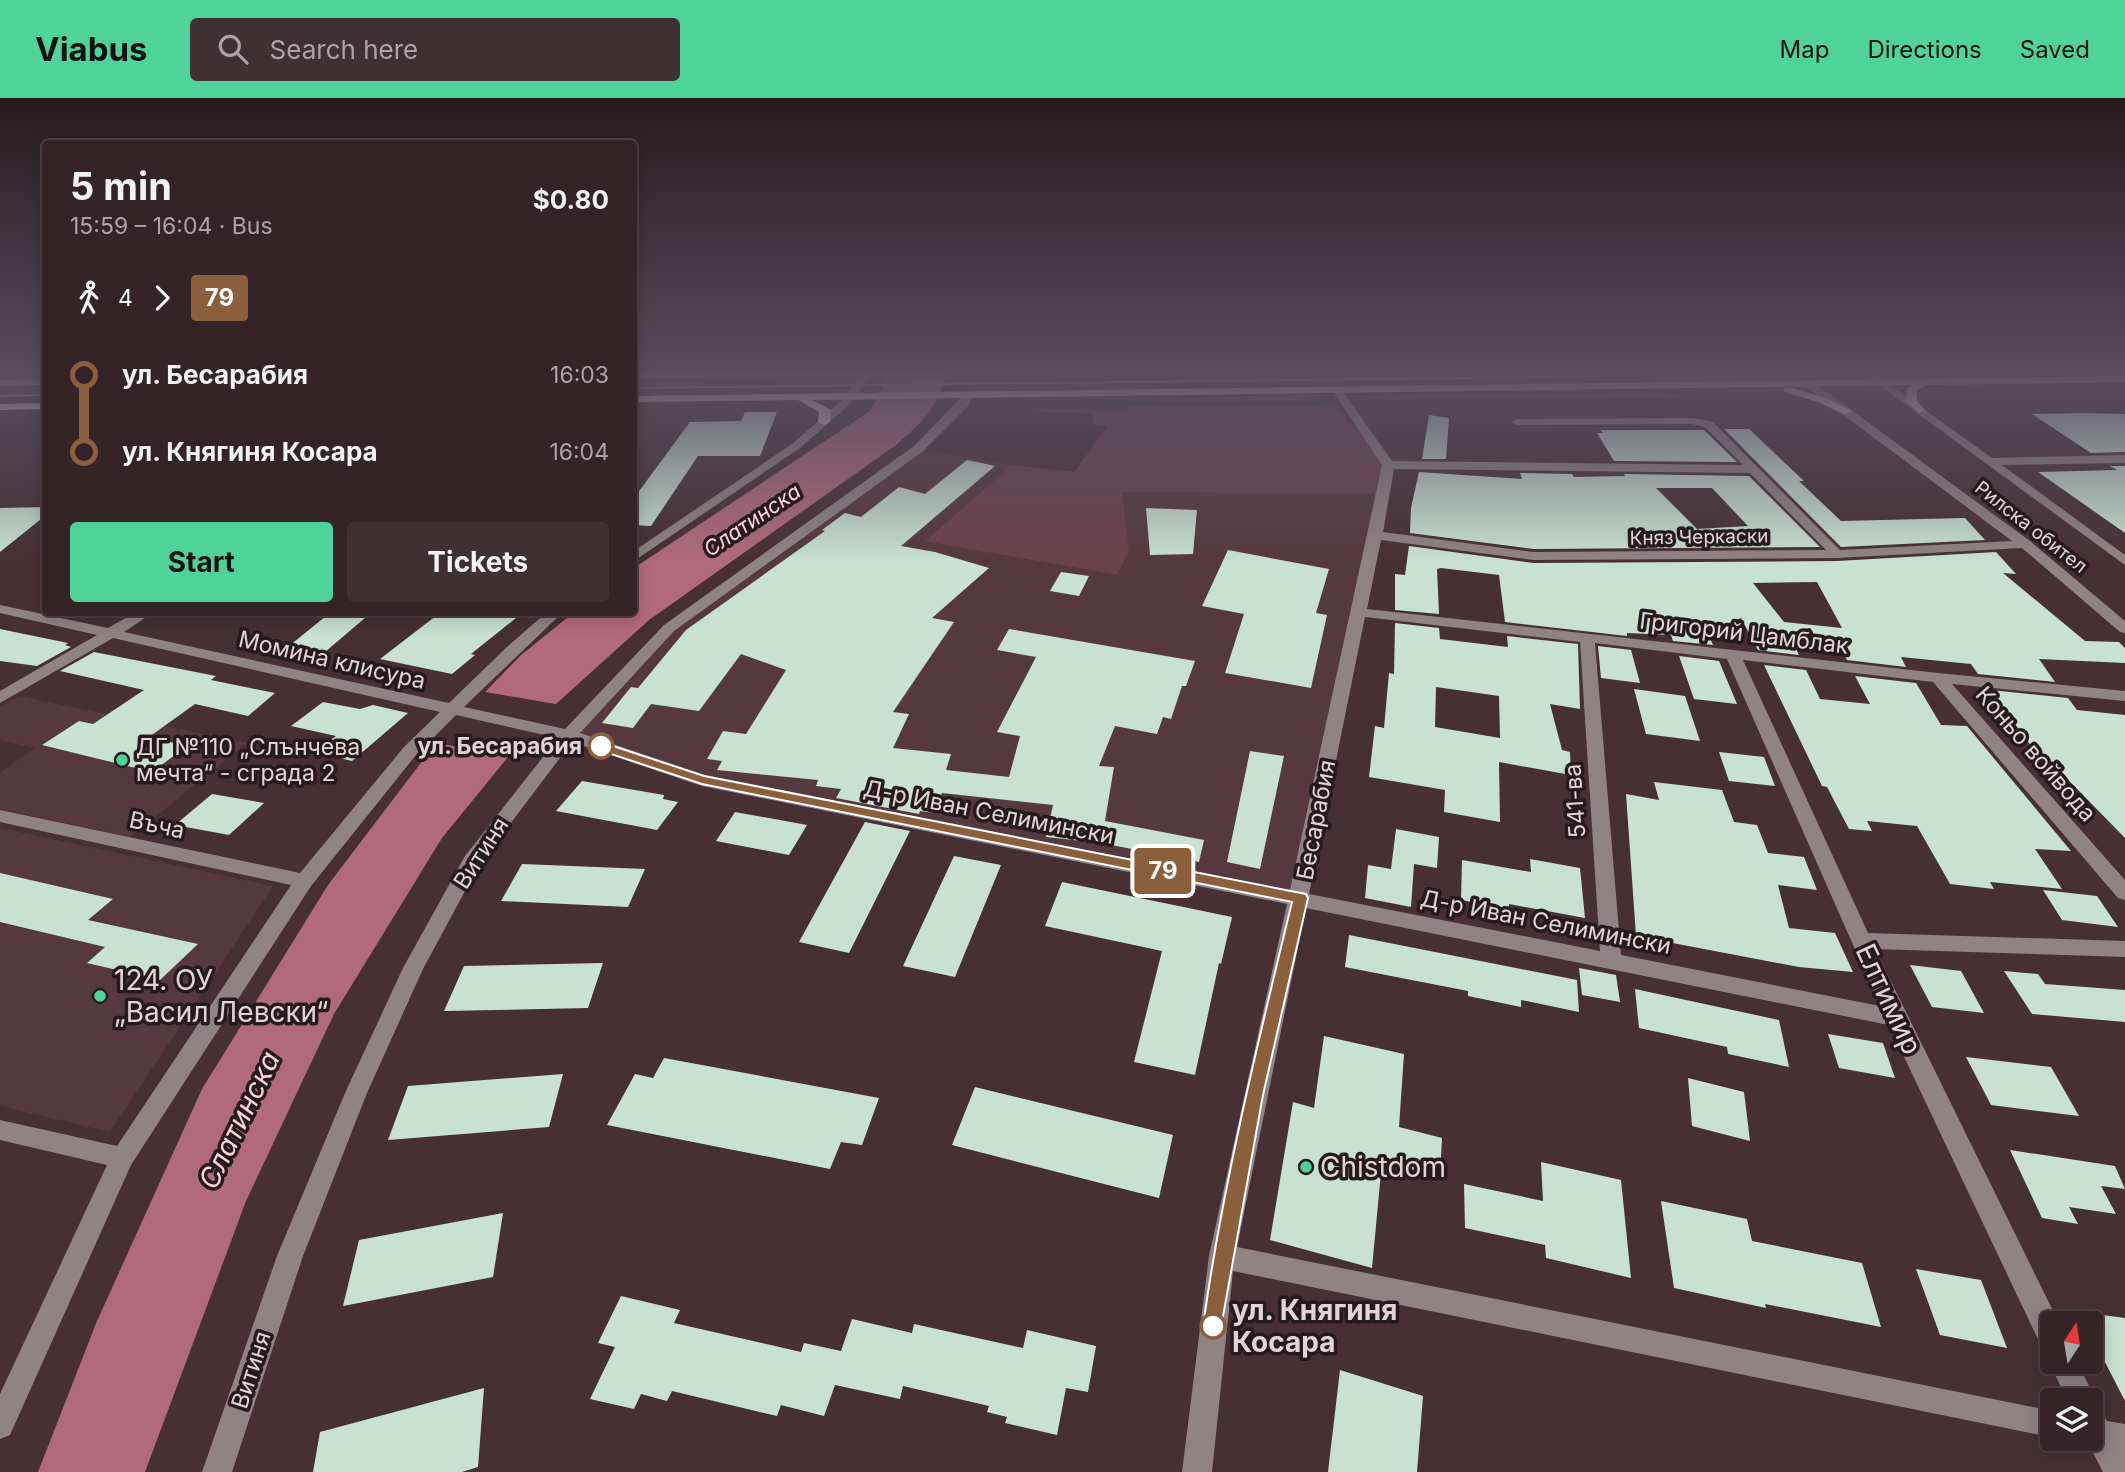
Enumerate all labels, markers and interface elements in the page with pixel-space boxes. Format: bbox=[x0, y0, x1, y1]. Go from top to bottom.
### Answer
search box bbox=[190, 18, 680, 81]
text: Viabus bbox=[35, 29, 148, 69]
icon: search bbox=[214, 30, 252, 68]
text: Search here bbox=[270, 34, 418, 65]
text: Map bbox=[1780, 35, 1829, 64]
text: Directions bbox=[1867, 35, 1982, 64]
text: Saved bbox=[2020, 35, 2090, 64]
text: 5 min bbox=[70, 163, 172, 209]
text: $0.80 bbox=[533, 184, 609, 215]
text: 15:59 – 16:04 · Bus bbox=[70, 212, 273, 240]
icon: walk bbox=[70, 279, 108, 317]
icon: forward bbox=[143, 279, 181, 317]
text: 79 bbox=[205, 283, 234, 312]
text: 4 bbox=[118, 284, 133, 312]
text: ул. Бесарабия bbox=[122, 359, 308, 390]
text: 16:03 bbox=[550, 361, 609, 389]
text: ул. Княгиня Косара bbox=[122, 436, 378, 467]
text: 16:04 bbox=[549, 438, 609, 466]
street label: Рилска обител bbox=[1970, 476, 2092, 578]
water label: Слатинска bbox=[699, 478, 805, 562]
button: Start bbox=[70, 522, 333, 602]
button: Tickets bbox=[347, 522, 609, 602]
street label: Княз Черкаски bbox=[1629, 524, 1769, 550]
street label: Григорий Цамблак bbox=[1638, 606, 1851, 660]
street label: Момина клисура bbox=[236, 625, 428, 695]
street label: Коньо войвода bbox=[1970, 681, 2102, 827]
place label: ул. Бесарабия bbox=[417, 732, 582, 760]
place label: ДГ №110 „Слънчева мечта“ - сграда 2 bbox=[136, 733, 360, 787]
marker: ул. Бесарабия bbox=[588, 733, 614, 759]
marker: ДГ №110 „Слънчева мечта“ - сграда 2 bbox=[114, 752, 130, 768]
street label: Бесарабия bbox=[1291, 758, 1341, 882]
street label: 541-ва bbox=[1558, 763, 1592, 839]
street label: Д-р Иван Селимински bbox=[861, 774, 1117, 850]
street label: Въча bbox=[127, 805, 187, 845]
street label: Витиня bbox=[448, 812, 514, 894]
line badge: 79 bbox=[1132, 848, 1194, 894]
text: 79 bbox=[1148, 856, 1178, 885]
street label: Д-р Иван Селимински bbox=[1418, 884, 1674, 960]
street label: Елтимир bbox=[1849, 938, 1929, 1060]
place label: 124. ОУ „Васил Левски“ bbox=[114, 963, 328, 1029]
marker: 124. ОУ „Васил Левски“ bbox=[92, 988, 108, 1004]
water label: Слатинска bbox=[191, 1046, 287, 1194]
place label: Chistdom bbox=[1320, 1150, 1446, 1184]
marker: Chistdom bbox=[1298, 1159, 1314, 1175]
place label: ул. Княгиня Косара bbox=[1232, 1293, 1397, 1359]
north arrow bbox=[2040, 1311, 2104, 1374]
map controls bbox=[2040, 1311, 2103, 1451]
marker: ул. Княгиня Косара bbox=[1200, 1313, 1226, 1339]
street label: Витиня bbox=[225, 1328, 277, 1412]
button: layers bbox=[2040, 1388, 2103, 1451]

